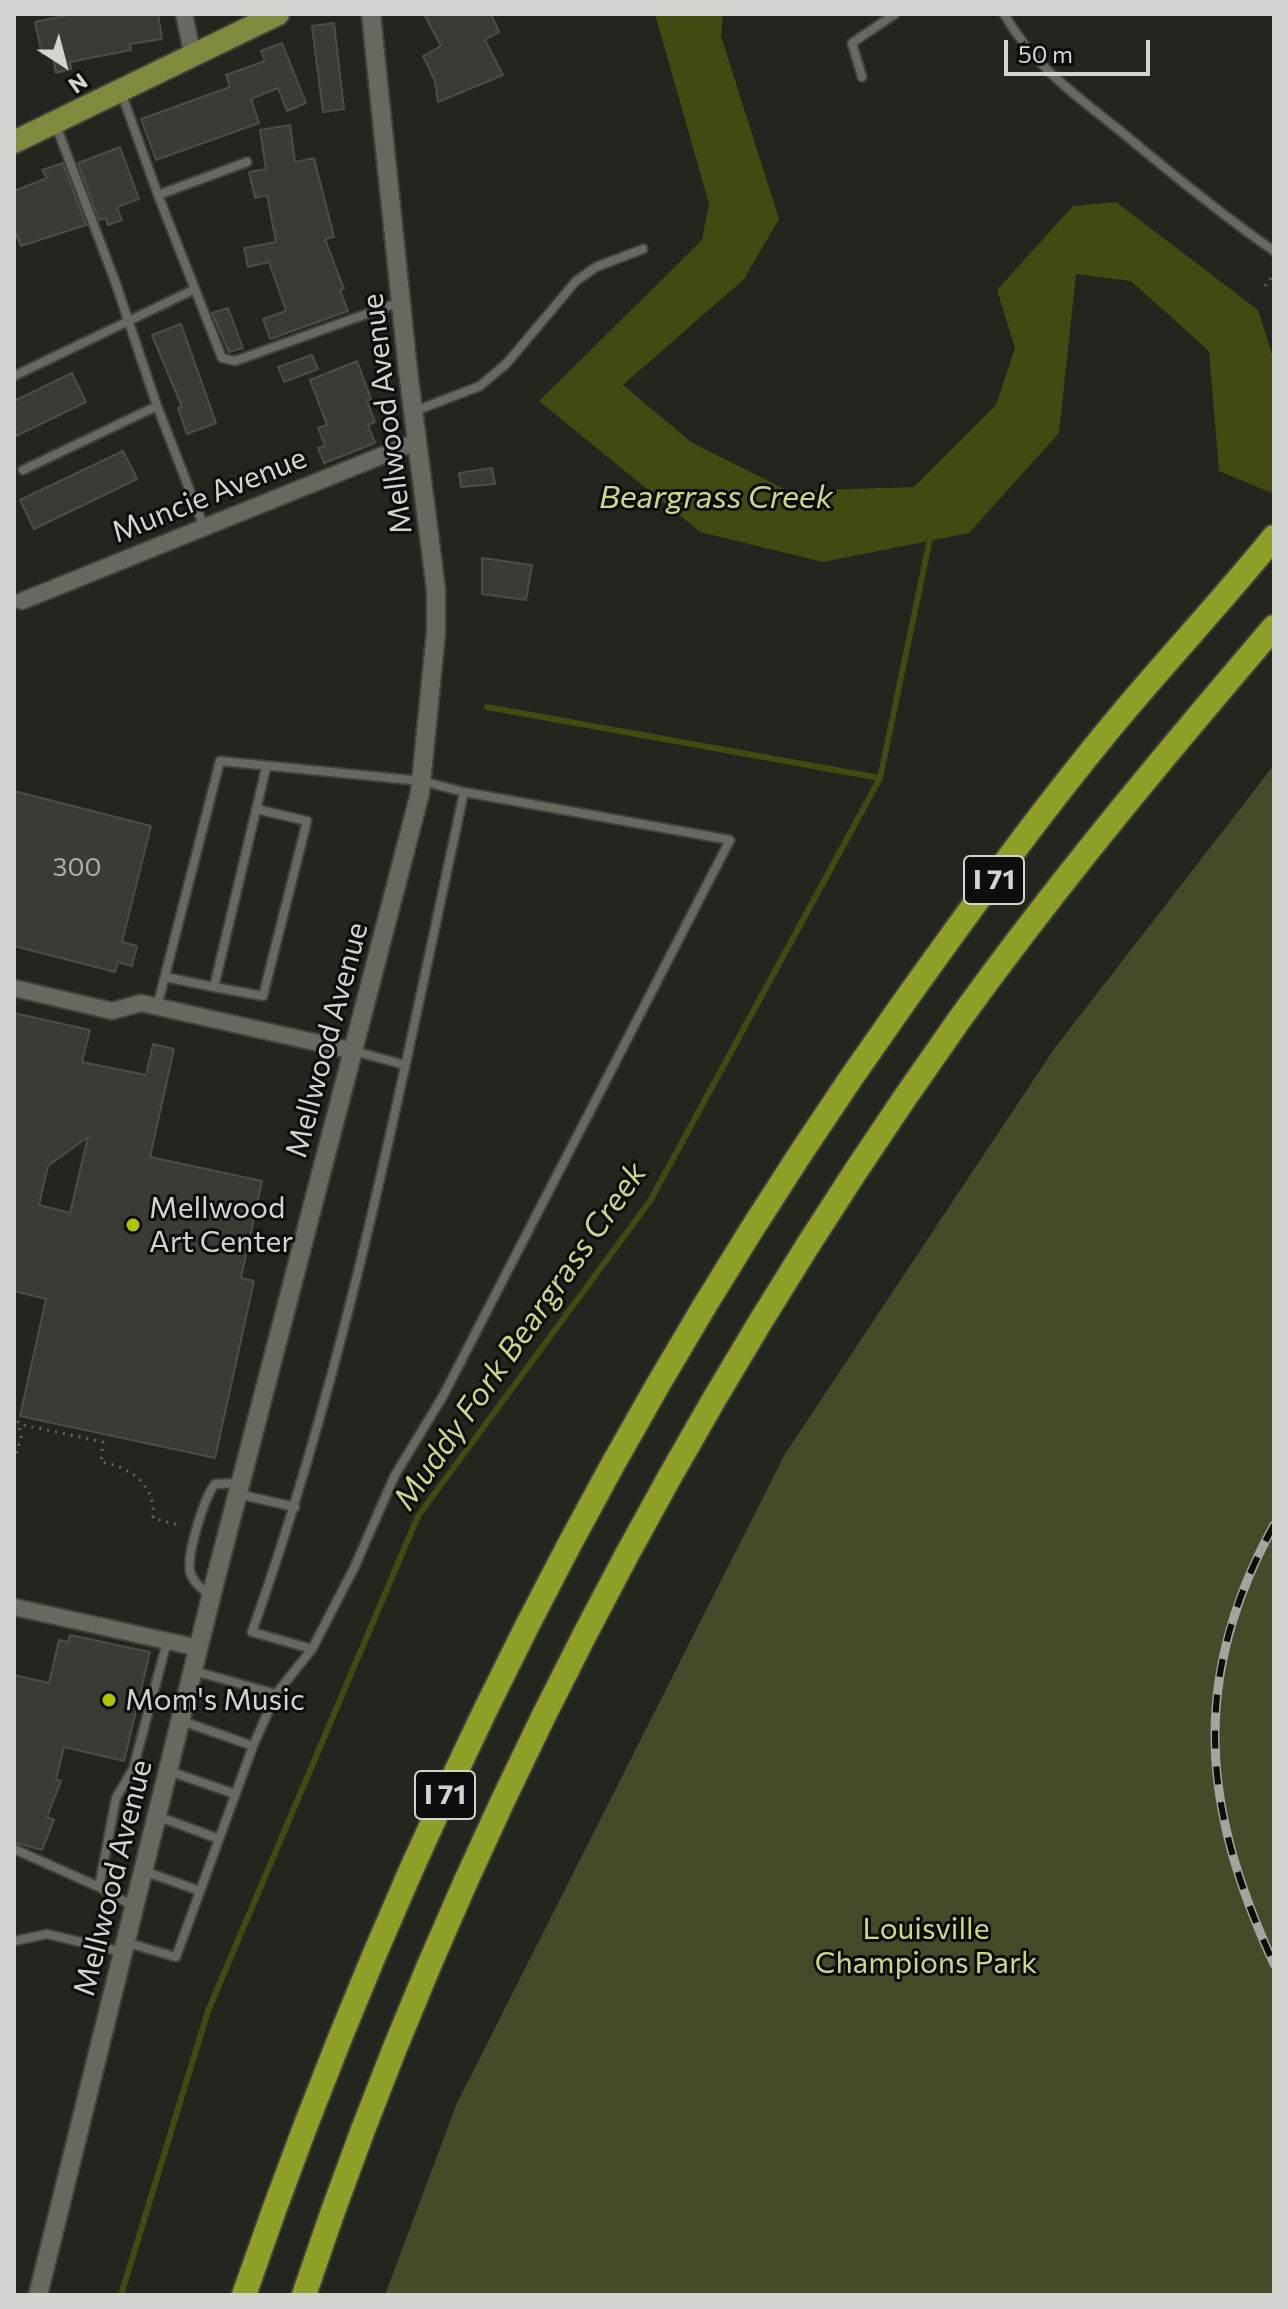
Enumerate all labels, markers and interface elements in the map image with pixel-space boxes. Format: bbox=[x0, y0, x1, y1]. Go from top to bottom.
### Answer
north arrow bbox=[24, 24, 104, 104]
scale bar bbox=[1008, 24, 1154, 74]
text: 50 m bbox=[1018, 39, 1073, 68]
text: N bbox=[64, 68, 93, 100]
street label: Mellwood Avenue bbox=[354, 292, 420, 536]
street label: Muncie Avenue bbox=[106, 440, 312, 550]
water label: Beargrass Creek bbox=[599, 478, 833, 516]
house number: 300 bbox=[53, 851, 101, 883]
road number: I 71 bbox=[964, 856, 1024, 904]
street label: Mellwood Avenue bbox=[278, 918, 376, 1162]
water label: Muddy Fork Beargrass Creek bbox=[385, 1155, 655, 1517]
place label: Mellwood Art Center bbox=[149, 1190, 293, 1260]
marker: Mellwood Art Center bbox=[124, 1216, 142, 1234]
place label: Mom's Music bbox=[125, 1682, 305, 1718]
marker: Mom's Music bbox=[100, 1691, 118, 1709]
street label: Mellwood Avenue bbox=[66, 1756, 160, 2000]
road number: I 71 bbox=[415, 1771, 475, 1819]
park label: Louisville Champions Park bbox=[815, 1911, 1037, 1982]

